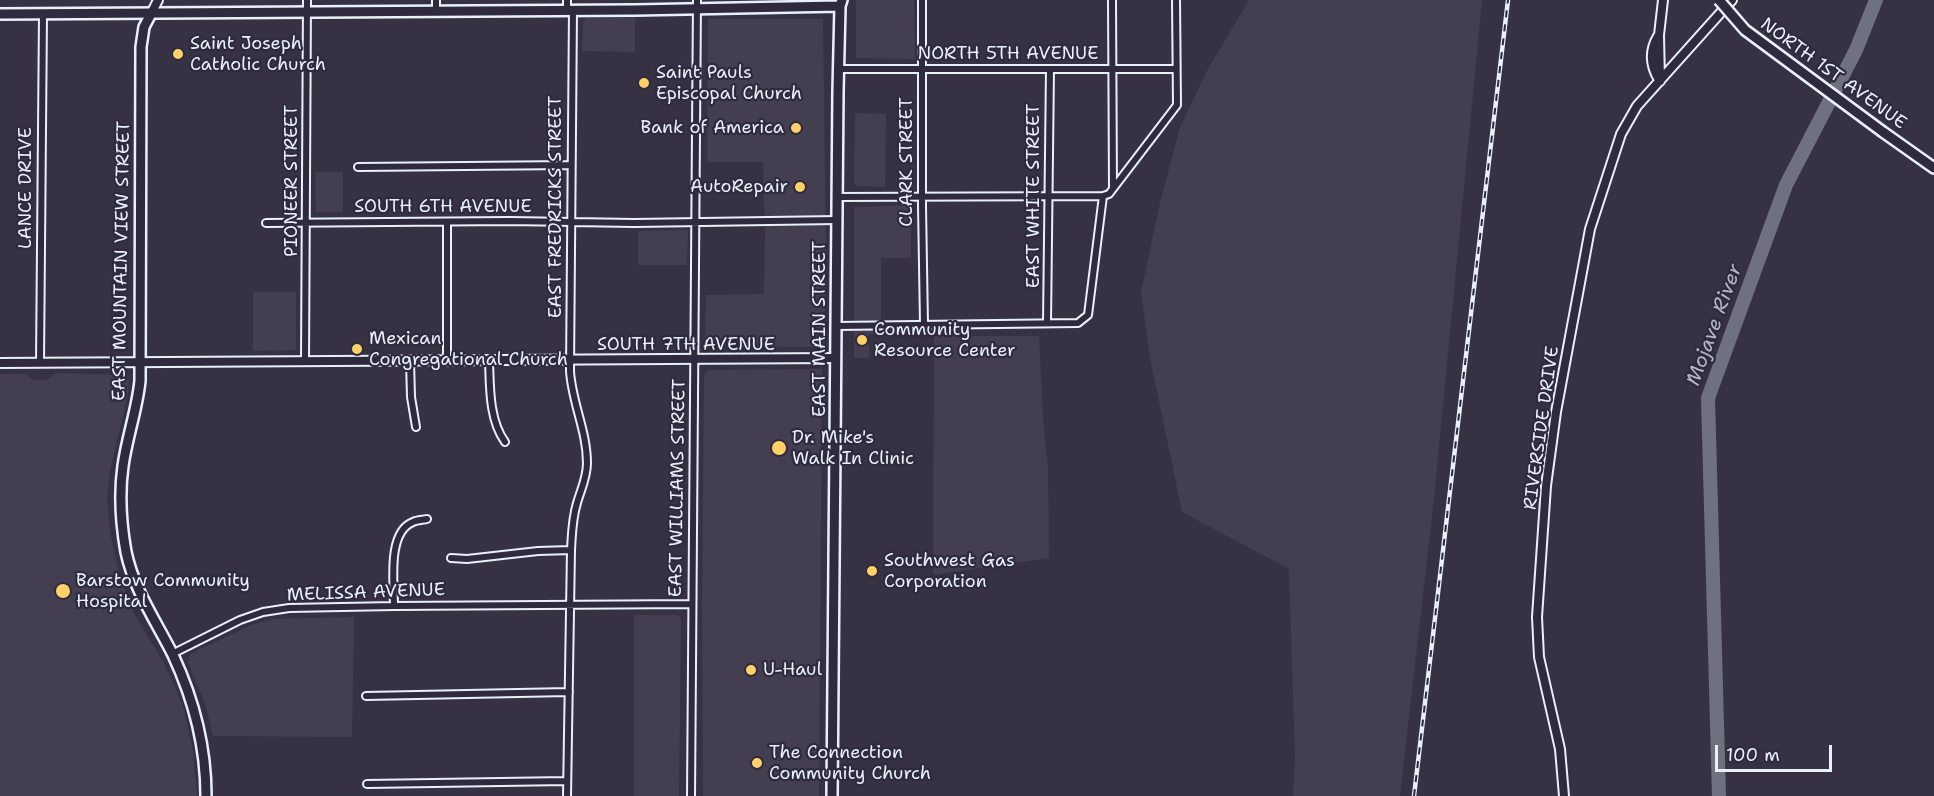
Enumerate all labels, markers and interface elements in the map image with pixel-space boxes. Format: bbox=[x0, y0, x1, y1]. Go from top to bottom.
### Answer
street label: NORTH 1ST AVENUE bbox=[1756, 14, 1910, 134]
place label: Saint Joseph Catholic Church bbox=[190, 33, 326, 76]
street label: NORTH 5TH AVENUE bbox=[918, 43, 1098, 65]
marker: Saint Joseph Catholic Church bbox=[171, 47, 185, 61]
place label: Saint Pauls Episcopal Church bbox=[656, 62, 802, 104]
marker: Saint Pauls Episcopal Church bbox=[637, 76, 651, 90]
street label: EAST FREDRICKS STREET bbox=[545, 96, 567, 318]
street label: CLARK STREET bbox=[896, 97, 918, 227]
street label: EAST WHITE STREET bbox=[1023, 104, 1045, 288]
street label: PIONEER STREET bbox=[281, 105, 303, 257]
place label: Bank of America bbox=[640, 117, 784, 139]
street label: EAST MOUNTAIN VIEW STREET bbox=[109, 121, 135, 401]
marker: Bank of America bbox=[789, 121, 803, 135]
street label: LANCE DRIVE bbox=[15, 127, 37, 249]
place label: AutoRepair bbox=[690, 176, 788, 198]
marker: AutoRepair bbox=[793, 180, 807, 194]
street label: SOUTH 6TH AVENUE bbox=[354, 196, 532, 218]
street label: EAST MAIN STREET bbox=[809, 241, 831, 417]
water label: Mojave River bbox=[1682, 261, 1748, 389]
place label: Community Resource Center bbox=[874, 319, 1015, 362]
place label: Mexican Congregational Church bbox=[369, 328, 568, 370]
marker: Community Resource Center bbox=[855, 333, 869, 347]
street label: SOUTH 7TH AVENUE bbox=[597, 334, 775, 356]
marker: Mexican Congregational Church bbox=[350, 342, 364, 356]
street label: RIVERSIDE DRIVE bbox=[1520, 345, 1564, 511]
street label: EAST WILLIAMS STREET bbox=[665, 379, 691, 597]
place label: Dr. Mike's Walk In Clinic bbox=[792, 427, 914, 470]
marker: Dr. Mike's Walk In Clinic bbox=[770, 439, 788, 457]
place label: Southwest Gas Corporation bbox=[884, 550, 1015, 592]
marker: Southwest Gas Corporation bbox=[865, 564, 879, 578]
place label: Barstow Community Hospital bbox=[76, 570, 250, 612]
street label: MELISSA AVENUE bbox=[287, 579, 445, 607]
marker: Barstow Community Hospital bbox=[54, 582, 72, 600]
place label: U-Haul bbox=[763, 659, 822, 681]
marker: U-Haul bbox=[744, 663, 758, 677]
scale bar bbox=[1718, 733, 1835, 771]
place label: The Connection Community Church bbox=[769, 742, 931, 784]
text: 100 m bbox=[1726, 743, 1780, 767]
marker: The Connection Community Church bbox=[750, 756, 764, 770]

